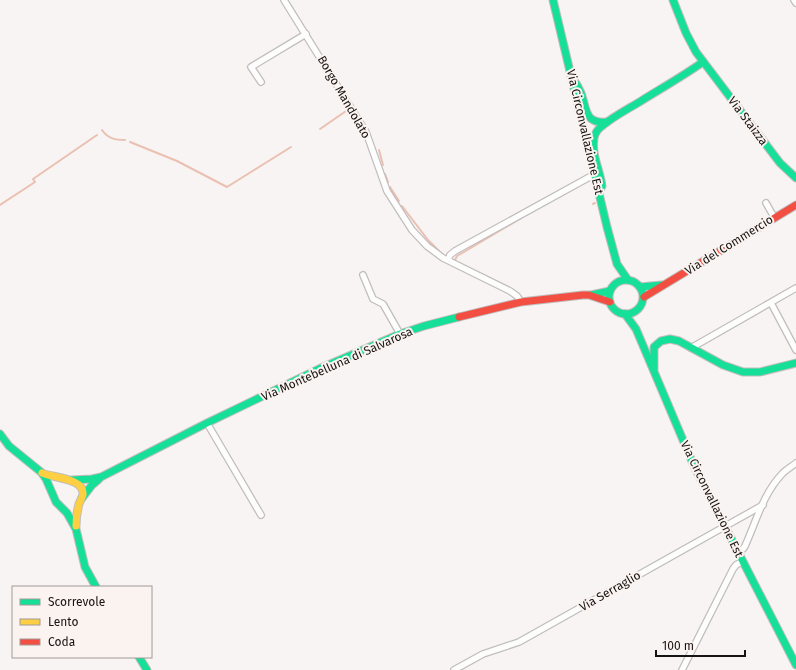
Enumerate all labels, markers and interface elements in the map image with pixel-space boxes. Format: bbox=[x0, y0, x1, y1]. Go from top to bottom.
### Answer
street label: Borgo Mandolato bbox=[315, 53, 373, 141]
street label: Via Circonvallazione Est bbox=[564, 68, 606, 197]
street label: Via Staizza bbox=[725, 94, 771, 148]
street label: Via del Commercio bbox=[682, 212, 776, 278]
street label: Via Montebelluna di Salvarosa bbox=[259, 324, 415, 404]
street label: Via Circonvallazione Est bbox=[678, 438, 747, 560]
street label: Via Serraglio bbox=[577, 568, 643, 614]
legend bbox=[12, 586, 152, 658]
text: Scorrevole bbox=[48, 595, 105, 609]
text: Lento bbox=[48, 615, 78, 629]
scale bar bbox=[656, 632, 745, 658]
text: Coda bbox=[48, 635, 75, 649]
text: 100 m bbox=[662, 639, 694, 653]

